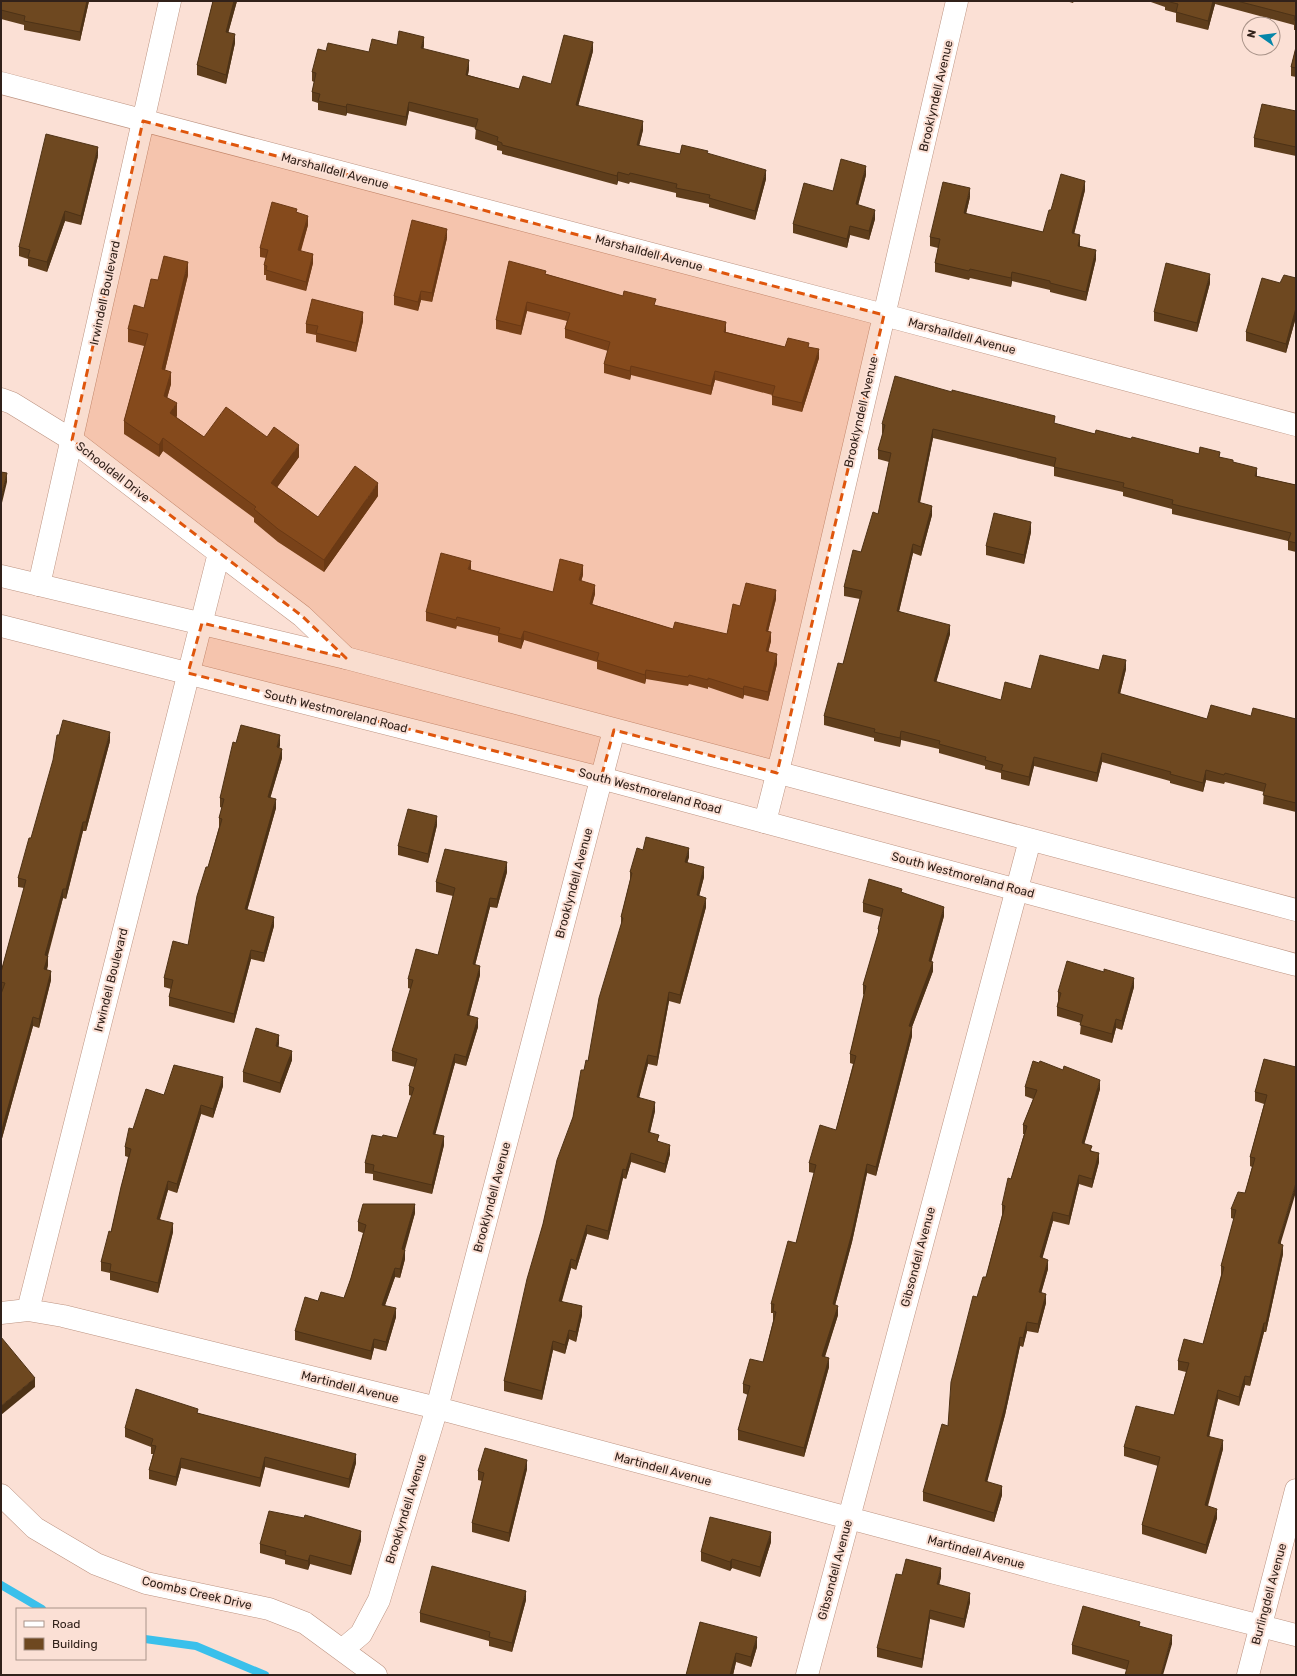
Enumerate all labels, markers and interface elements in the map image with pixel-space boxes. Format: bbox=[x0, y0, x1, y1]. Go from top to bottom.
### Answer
north arrow bbox=[1241, 16, 1281, 56]
text: N bbox=[1245, 28, 1259, 39]
street label: Brooklyndell Avenue bbox=[916, 39, 956, 153]
street label: Marshalldell Avenue bbox=[280, 150, 391, 192]
street label: Marshalldell Avenue bbox=[594, 232, 705, 274]
street label: Irwindell Boulevard bbox=[87, 239, 123, 347]
street label: Marshalldell Avenue bbox=[907, 315, 1018, 357]
street label: Brooklyndell Avenue bbox=[841, 355, 881, 469]
street label: Schooldell Drive bbox=[73, 439, 153, 505]
street label: South Westmoreland Road bbox=[263, 686, 409, 736]
street label: South Westmoreland Road bbox=[577, 765, 723, 817]
street label: Brooklyndell Avenue bbox=[553, 826, 596, 940]
street label: South Westmoreland Road bbox=[890, 849, 1036, 901]
street label: Irwindell Boulevard bbox=[91, 927, 131, 1033]
street label: Brooklyndell Avenue bbox=[471, 1140, 514, 1254]
street label: Gibsondell Avenue bbox=[898, 1205, 938, 1308]
street label: Martindell Avenue bbox=[300, 1368, 400, 1406]
street label: Martindell Avenue bbox=[613, 1449, 713, 1489]
street label: Brooklyndell Avenue bbox=[383, 1452, 429, 1565]
street label: Gibsondell Avenue bbox=[815, 1518, 855, 1621]
street label: Martindell Avenue bbox=[926, 1532, 1026, 1572]
street label: Burlingdell Avenue bbox=[1249, 1541, 1289, 1646]
street label: Coombs Creek Drive bbox=[141, 1574, 254, 1613]
legend bbox=[16, 1608, 146, 1660]
text: Road bbox=[52, 1617, 80, 1631]
text: Building bbox=[52, 1637, 98, 1651]

